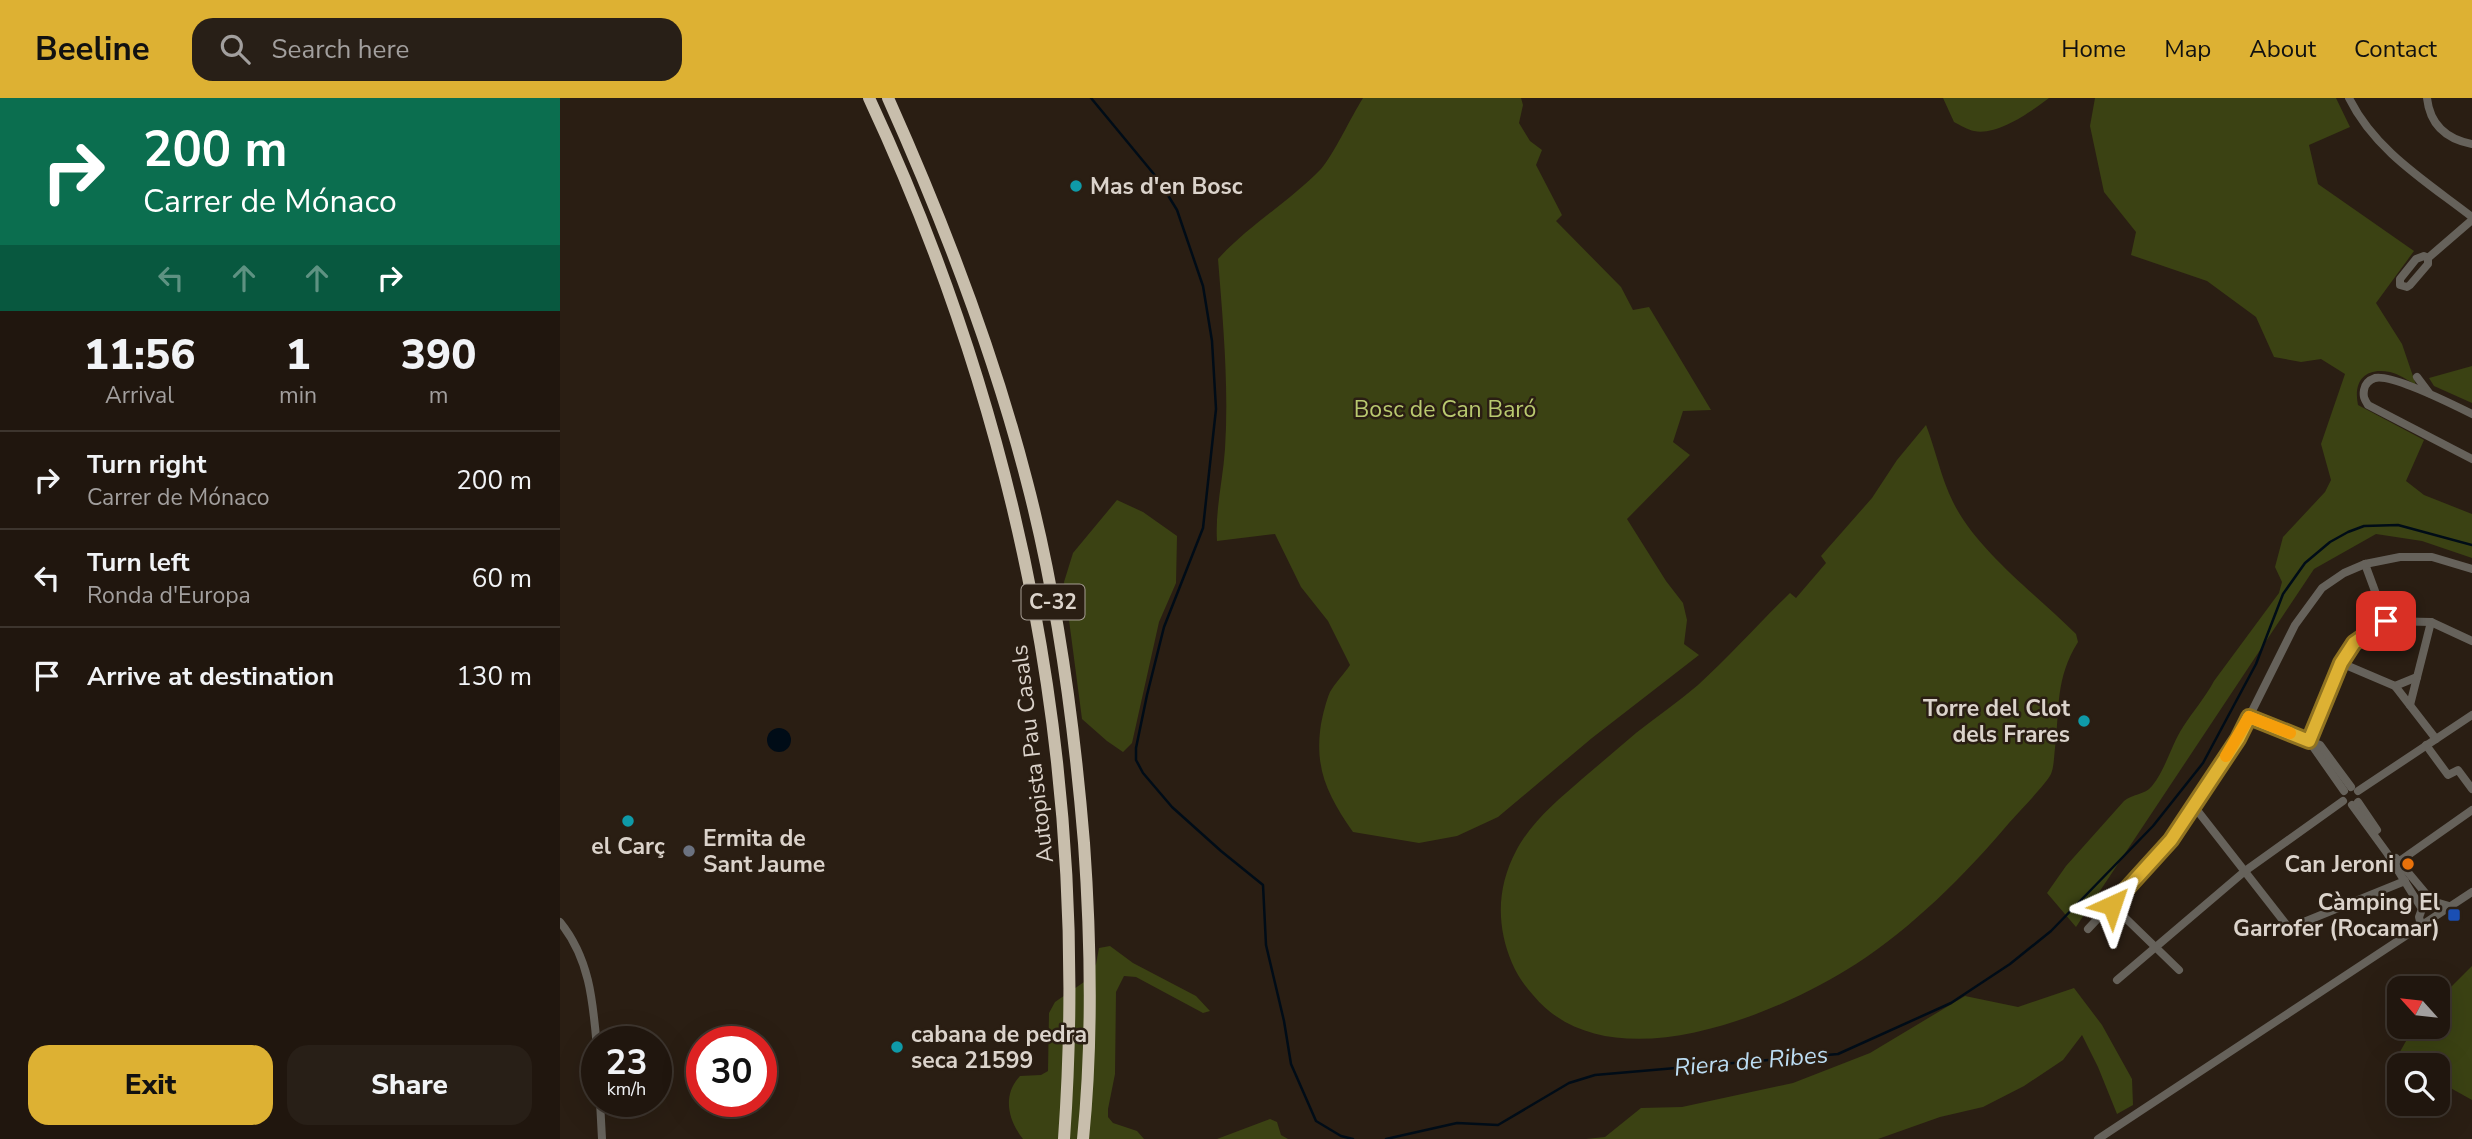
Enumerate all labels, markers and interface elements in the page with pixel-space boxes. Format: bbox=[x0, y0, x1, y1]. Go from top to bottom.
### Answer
search box bbox=[192, 18, 682, 81]
text: Beeline bbox=[35, 27, 150, 72]
icon: search bbox=[216, 30, 254, 68]
text: Search here bbox=[272, 32, 409, 67]
text: Home bbox=[2061, 33, 2126, 65]
text: Map bbox=[2164, 33, 2211, 65]
text: About bbox=[2249, 33, 2316, 65]
text: Contact bbox=[2354, 33, 2437, 65]
text: 200 m bbox=[143, 116, 287, 183]
icon: right bbox=[28, 126, 119, 217]
place label: Mas d'en Bosc bbox=[1090, 171, 1243, 202]
marker: Mas d'en Bosc bbox=[1068, 178, 1084, 194]
text: Carrer de Mónaco bbox=[143, 180, 397, 223]
icon: left bbox=[152, 259, 190, 297]
icon: ahead bbox=[225, 259, 263, 297]
icon: ahead bbox=[298, 259, 336, 297]
icon: right bbox=[371, 259, 409, 297]
text: 11:56 bbox=[84, 327, 195, 384]
text: 1 bbox=[285, 327, 311, 384]
text: 390 bbox=[401, 327, 476, 384]
text: Arrival bbox=[105, 380, 174, 411]
text: min bbox=[279, 380, 317, 411]
text: m bbox=[429, 380, 448, 411]
park label: Bosc de Can Baró bbox=[1354, 394, 1536, 425]
text: Turn right bbox=[87, 447, 206, 482]
icon: right bbox=[28, 461, 66, 499]
text: 200 m bbox=[456, 463, 532, 498]
text: Carrer de Mónaco bbox=[87, 482, 269, 513]
text: Turn left bbox=[87, 545, 190, 580]
icon: left bbox=[28, 559, 66, 597]
text: 60 m bbox=[472, 561, 532, 596]
text: Ronda d'Europa bbox=[87, 580, 251, 611]
road number: C-32 bbox=[1022, 584, 1084, 620]
pin bbox=[2356, 591, 2416, 651]
icon: arrive bbox=[2367, 602, 2405, 640]
street label: Autopista Pau Casals bbox=[1004, 643, 1061, 865]
icon: arrive bbox=[28, 657, 66, 695]
text: Arrive at destination bbox=[87, 659, 334, 694]
text: 130 m bbox=[456, 659, 532, 694]
place label: Torre del Clot dels Frares bbox=[1923, 693, 2070, 750]
marker: Torre del Clot dels Frares bbox=[2076, 713, 2092, 729]
marker: el Carç bbox=[620, 813, 636, 829]
place label: Ermita de Sant Jaume bbox=[703, 823, 825, 880]
place label: el Carç bbox=[591, 831, 665, 862]
marker: Ermita de Sant Jaume bbox=[681, 843, 697, 859]
place label: Can Jeroni bbox=[2285, 849, 2394, 880]
marker: Can Jeroni bbox=[2400, 856, 2416, 872]
position arrow bbox=[2075, 868, 2149, 942]
place label: Càmping El Garrofer (Rocamar) bbox=[2233, 887, 2441, 944]
marker: Càmping El Garrofer (Rocamar) bbox=[2446, 907, 2462, 923]
north arrow bbox=[2387, 976, 2450, 1040]
map controls bbox=[2387, 976, 2450, 1116]
place label: cabana de pedra seca 21599 bbox=[911, 1019, 1087, 1076]
speed limit sign: 30 bbox=[686, 1026, 777, 1117]
water label: Riera de Ribes bbox=[1673, 1038, 1829, 1084]
text: 23 bbox=[605, 1039, 648, 1086]
marker: cabana de pedra seca 21599 bbox=[889, 1039, 905, 1055]
button: Exit bbox=[28, 1045, 273, 1125]
button: Share bbox=[287, 1045, 532, 1125]
button: search bbox=[2387, 1053, 2450, 1116]
text: km/h bbox=[607, 1077, 646, 1101]

